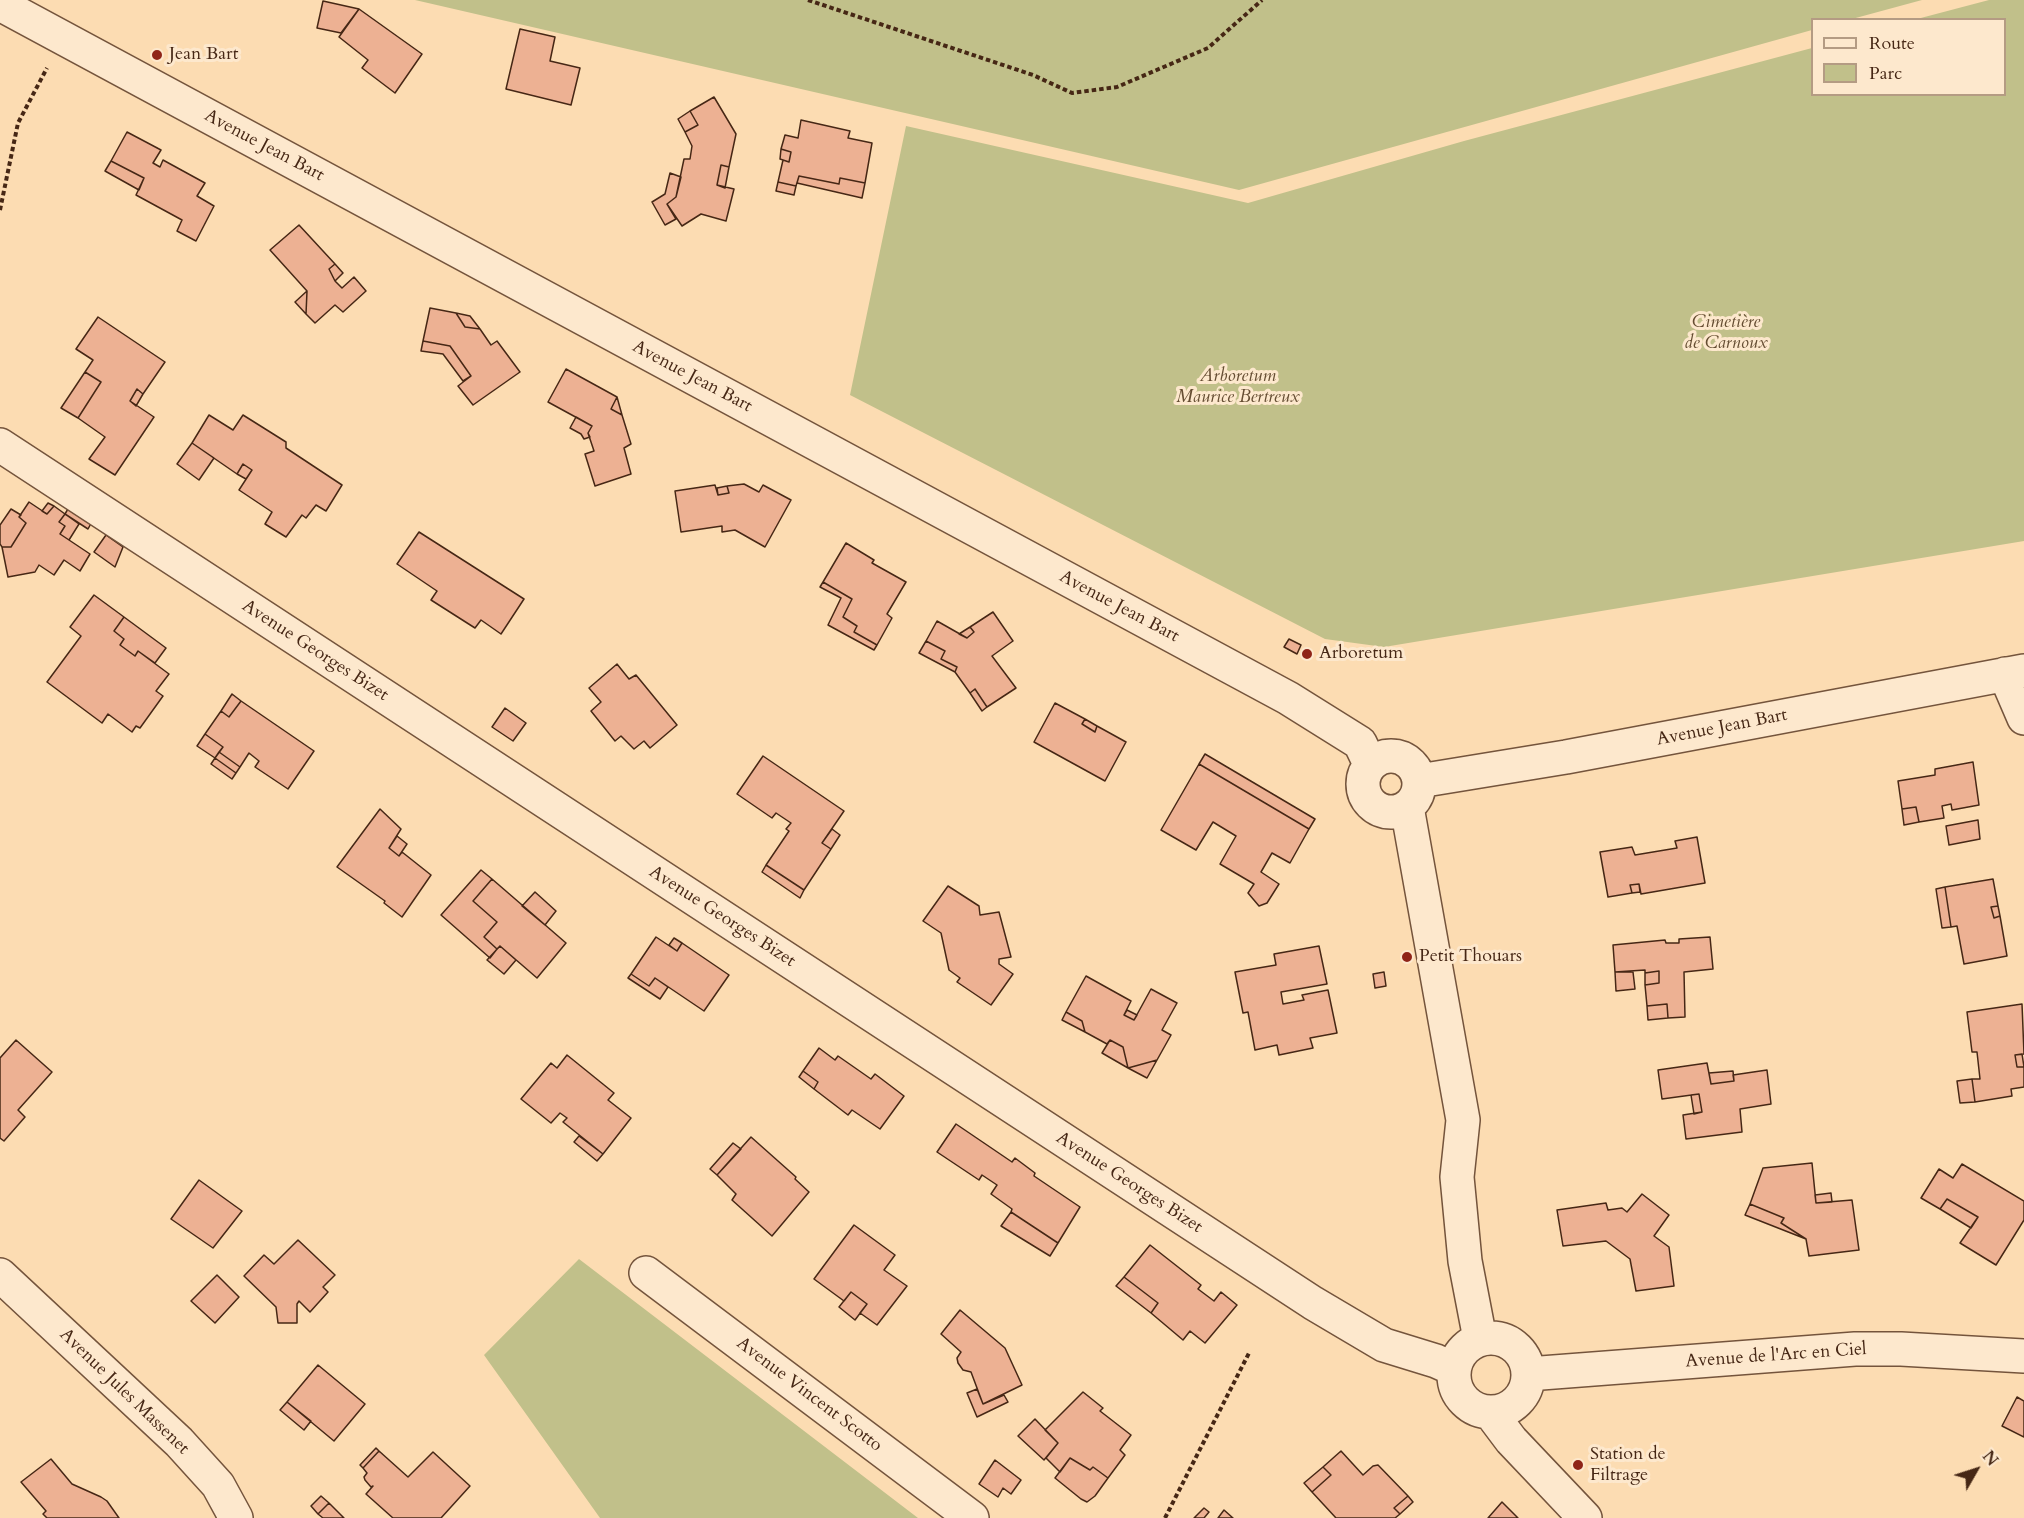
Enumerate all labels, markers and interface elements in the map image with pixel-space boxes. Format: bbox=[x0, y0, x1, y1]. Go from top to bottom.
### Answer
legend bbox=[1811, 18, 2006, 96]
text: Route bbox=[1869, 31, 1915, 56]
place label: Jean Bart bbox=[169, 44, 238, 66]
marker: Jean Bart bbox=[150, 48, 164, 62]
text: Parc bbox=[1869, 61, 1902, 86]
street label: Avenue Jean Bart bbox=[200, 105, 328, 187]
park label: Cimetière de Carnoux bbox=[1684, 312, 1768, 354]
street label: Avenue Jean Bart bbox=[628, 336, 756, 418]
park label: Arboretum Maurice Bertreux bbox=[1176, 366, 1300, 409]
street label: Avenue Jean Bart bbox=[1055, 566, 1183, 648]
street label: Avenue Georges Bizet bbox=[238, 596, 392, 706]
place label: Arboretum bbox=[1319, 643, 1403, 665]
marker: Arboretum bbox=[1300, 647, 1314, 661]
street label: Avenue Jean Bart bbox=[1655, 705, 1789, 751]
street label: Avenue Georges Bizet bbox=[645, 862, 799, 972]
place label: Petit Thouars bbox=[1419, 946, 1522, 968]
marker: Petit Thouars bbox=[1400, 950, 1414, 964]
street label: Avenue Georges Bizet bbox=[1052, 1128, 1206, 1238]
street label: Avenue Jules Massenet bbox=[55, 1325, 193, 1459]
street label: Avenue Vincent Scotto bbox=[732, 1333, 886, 1457]
street label: Avenue de l'Arc en Ciel bbox=[1685, 1339, 1867, 1373]
north arrow bbox=[1946, 1440, 2006, 1500]
place label: Station de Filtrage bbox=[1590, 1444, 1666, 1486]
text: N bbox=[1977, 1446, 2003, 1471]
marker: Station de Filtrage bbox=[1571, 1458, 1585, 1472]

